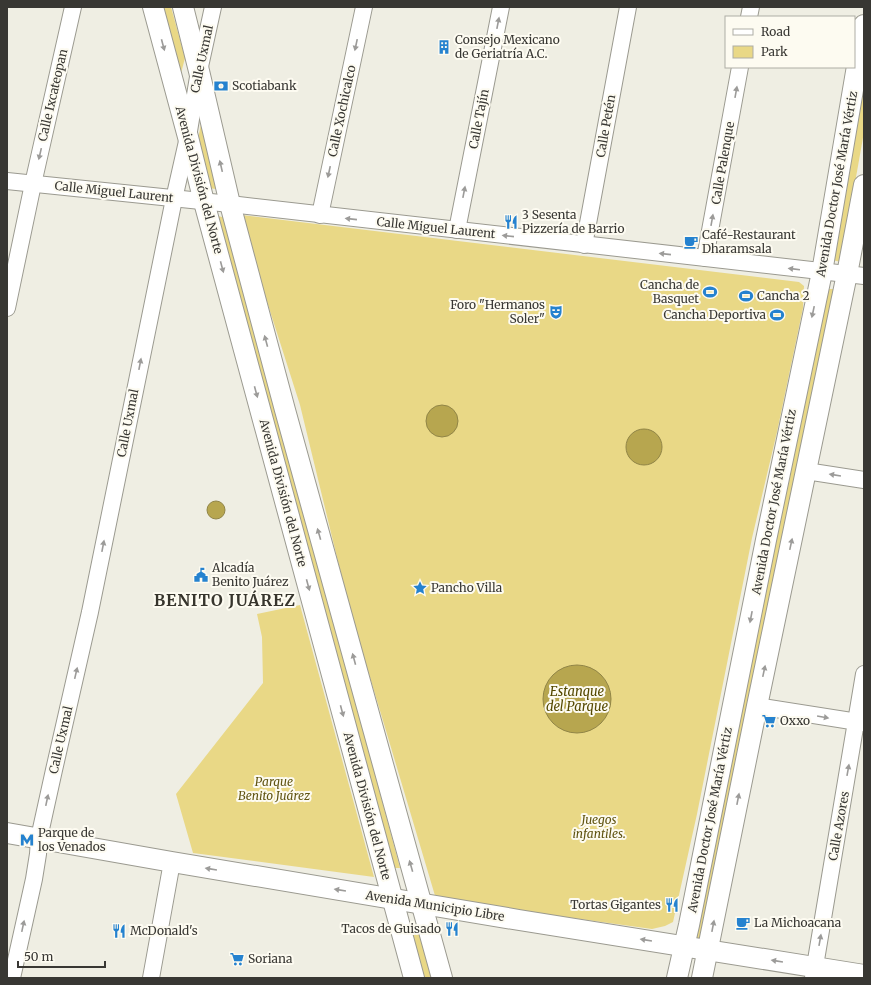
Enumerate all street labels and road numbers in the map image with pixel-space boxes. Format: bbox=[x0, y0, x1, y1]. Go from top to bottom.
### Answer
street label: Calle Uxmal bbox=[187, 23, 216, 94]
street label: Calle Ixcateopan bbox=[35, 47, 70, 143]
street label: Calle Xochicalco bbox=[324, 64, 359, 158]
street label: Calle Tajín bbox=[465, 88, 492, 150]
street label: Avenida Doctor José María Vértiz bbox=[813, 89, 860, 279]
street label: Calle Petén bbox=[593, 93, 618, 158]
street label: Avenida División del Norte bbox=[172, 103, 226, 255]
street label: Calle Palenque bbox=[708, 120, 737, 205]
street label: Calle Miguel Laurent bbox=[54, 178, 175, 205]
street label: Calle Miguel Laurent bbox=[376, 214, 497, 241]
street label: Calle Uxmal bbox=[114, 387, 142, 458]
street label: Avenida Doctor José María Vértiz bbox=[748, 407, 799, 597]
street label: Avenida División del Norte bbox=[256, 416, 310, 568]
street label: Calle Uxmal bbox=[45, 704, 76, 775]
street label: Avenida Doctor José María Vértiz bbox=[684, 725, 735, 915]
street label: Avenida División del Norte bbox=[340, 729, 394, 881]
street label: Calle Azores bbox=[825, 790, 852, 862]
street label: Avenida Municipio Libre bbox=[364, 887, 506, 924]

